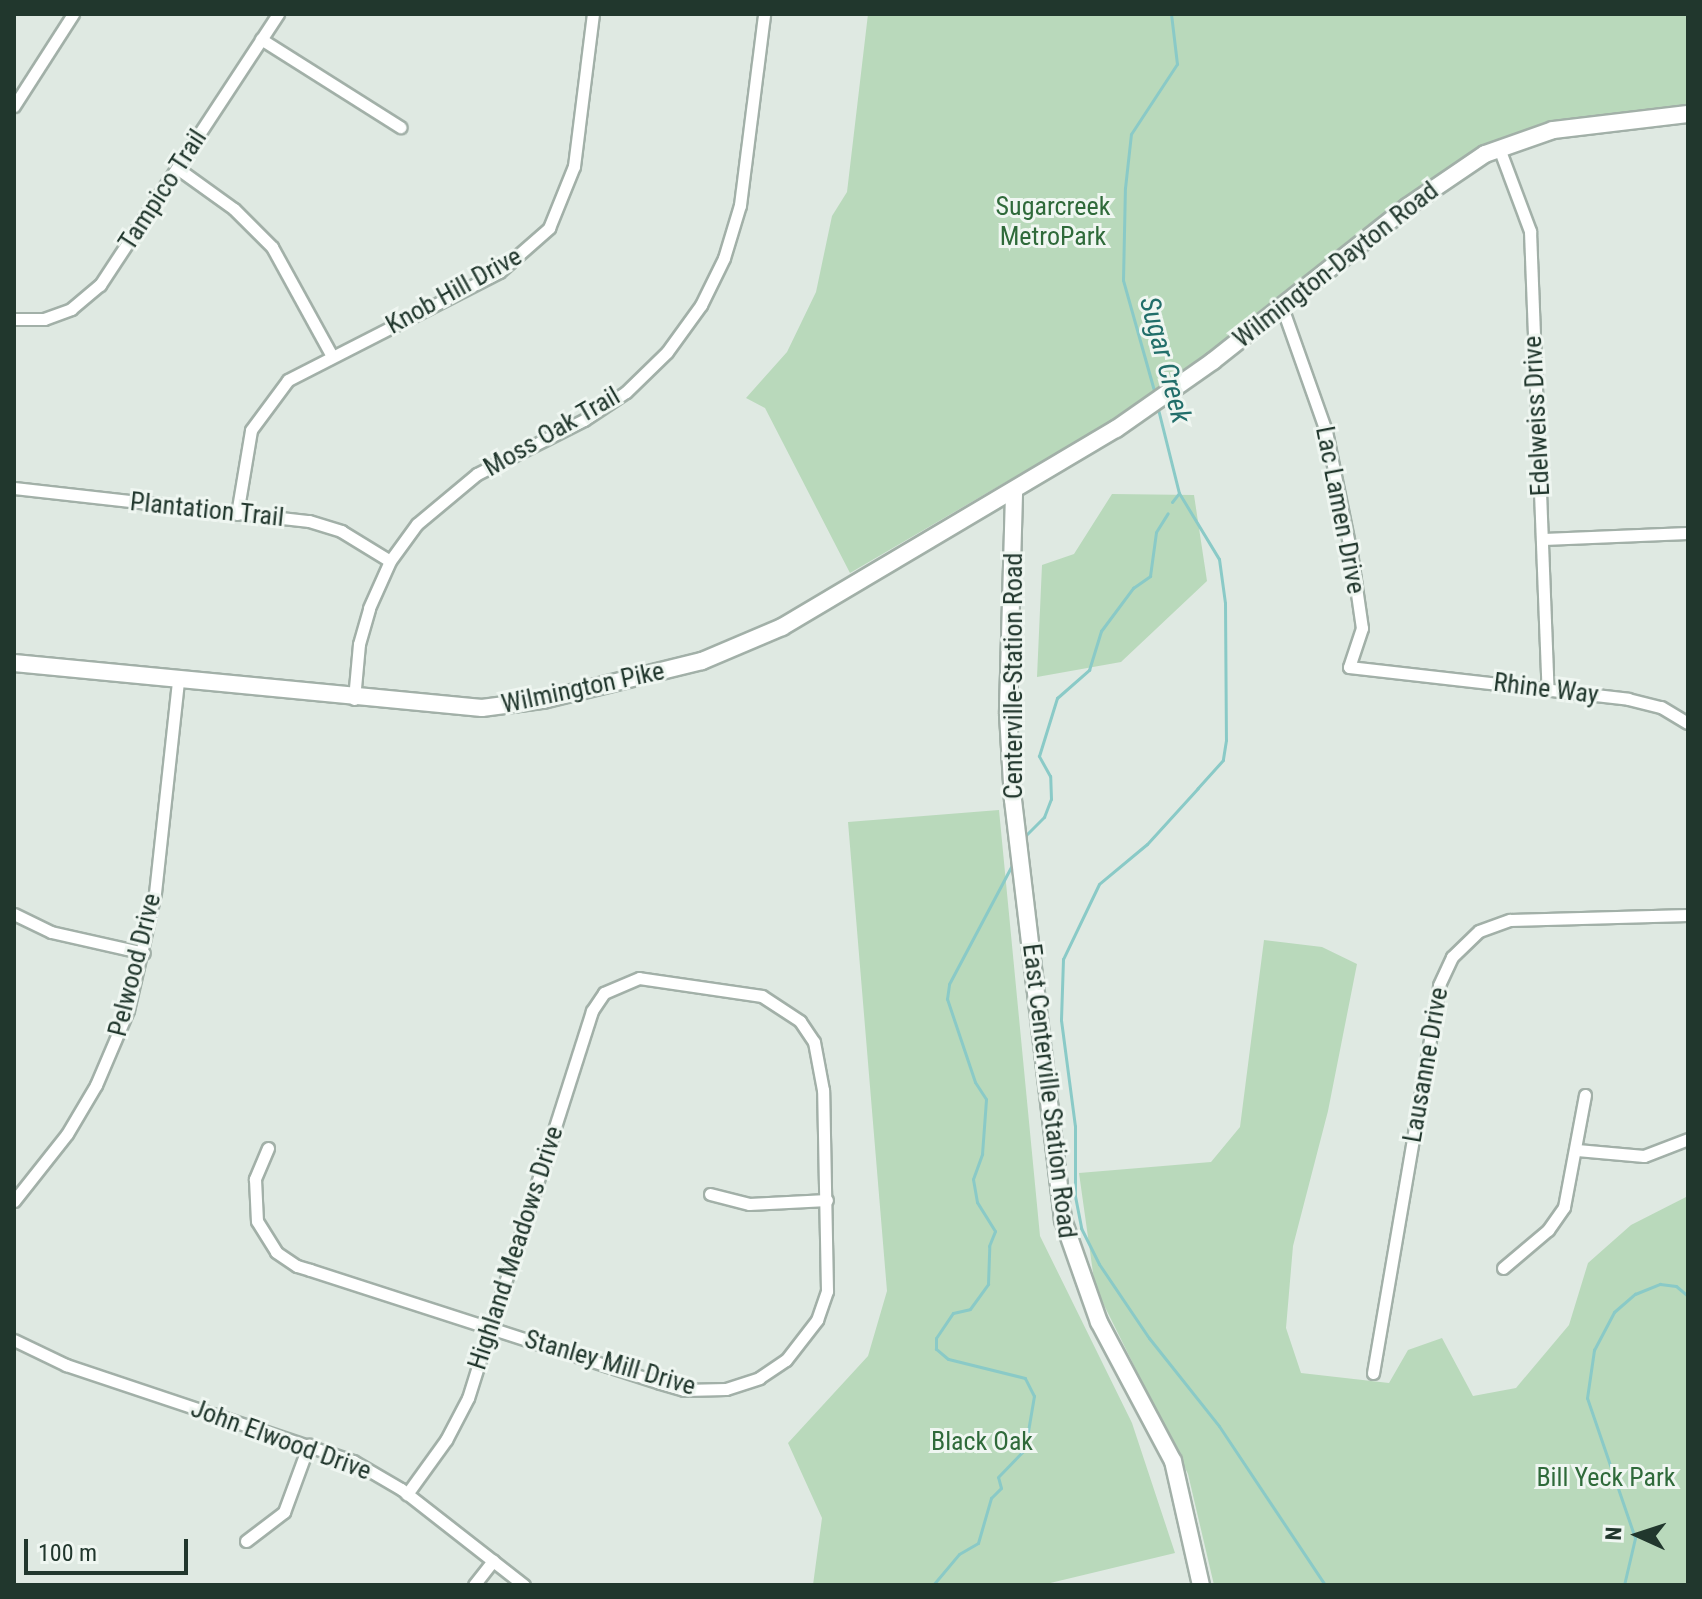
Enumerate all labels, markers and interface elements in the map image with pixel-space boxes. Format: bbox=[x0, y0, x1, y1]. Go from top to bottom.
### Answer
street label: Tampico Trail bbox=[112, 123, 214, 257]
street label: Wilmington-Dayton Road bbox=[1227, 175, 1445, 355]
park label: Sugarcreek MetroPark bbox=[996, 191, 1110, 252]
street label: Knob Hill Drive bbox=[381, 241, 527, 341]
water label: Sugar Creek bbox=[1132, 293, 1198, 427]
street label: Edelweiss Drive bbox=[1517, 335, 1557, 497]
street label: Moss Oak Trail bbox=[478, 380, 626, 484]
street label: Lac Lamen Drive bbox=[1308, 424, 1372, 596]
street label: Plantation Trail bbox=[128, 486, 286, 534]
street label: Centerville-Station Road bbox=[998, 553, 1030, 799]
street label: Wilmington Pike bbox=[499, 656, 667, 720]
street label: Rhine Way bbox=[1492, 667, 1600, 711]
street label: Pelwood Drive bbox=[102, 890, 168, 1040]
street label: East Centerville Station Road bbox=[1015, 942, 1083, 1240]
street label: Lausanne Drive bbox=[1397, 985, 1455, 1145]
street label: Highland Meadows Drive bbox=[462, 1122, 570, 1374]
street label: Stanley Mill Drive bbox=[521, 1324, 699, 1402]
street label: John Elwood Drive bbox=[187, 1393, 375, 1487]
park label: Black Oak bbox=[931, 1426, 1033, 1458]
park label: Bill Yeck Park bbox=[1536, 1462, 1676, 1494]
north arrow bbox=[1598, 1495, 1678, 1575]
scale bar bbox=[28, 1523, 192, 1573]
text: N bbox=[1601, 1526, 1626, 1541]
text: 100 m bbox=[38, 1539, 97, 1567]

